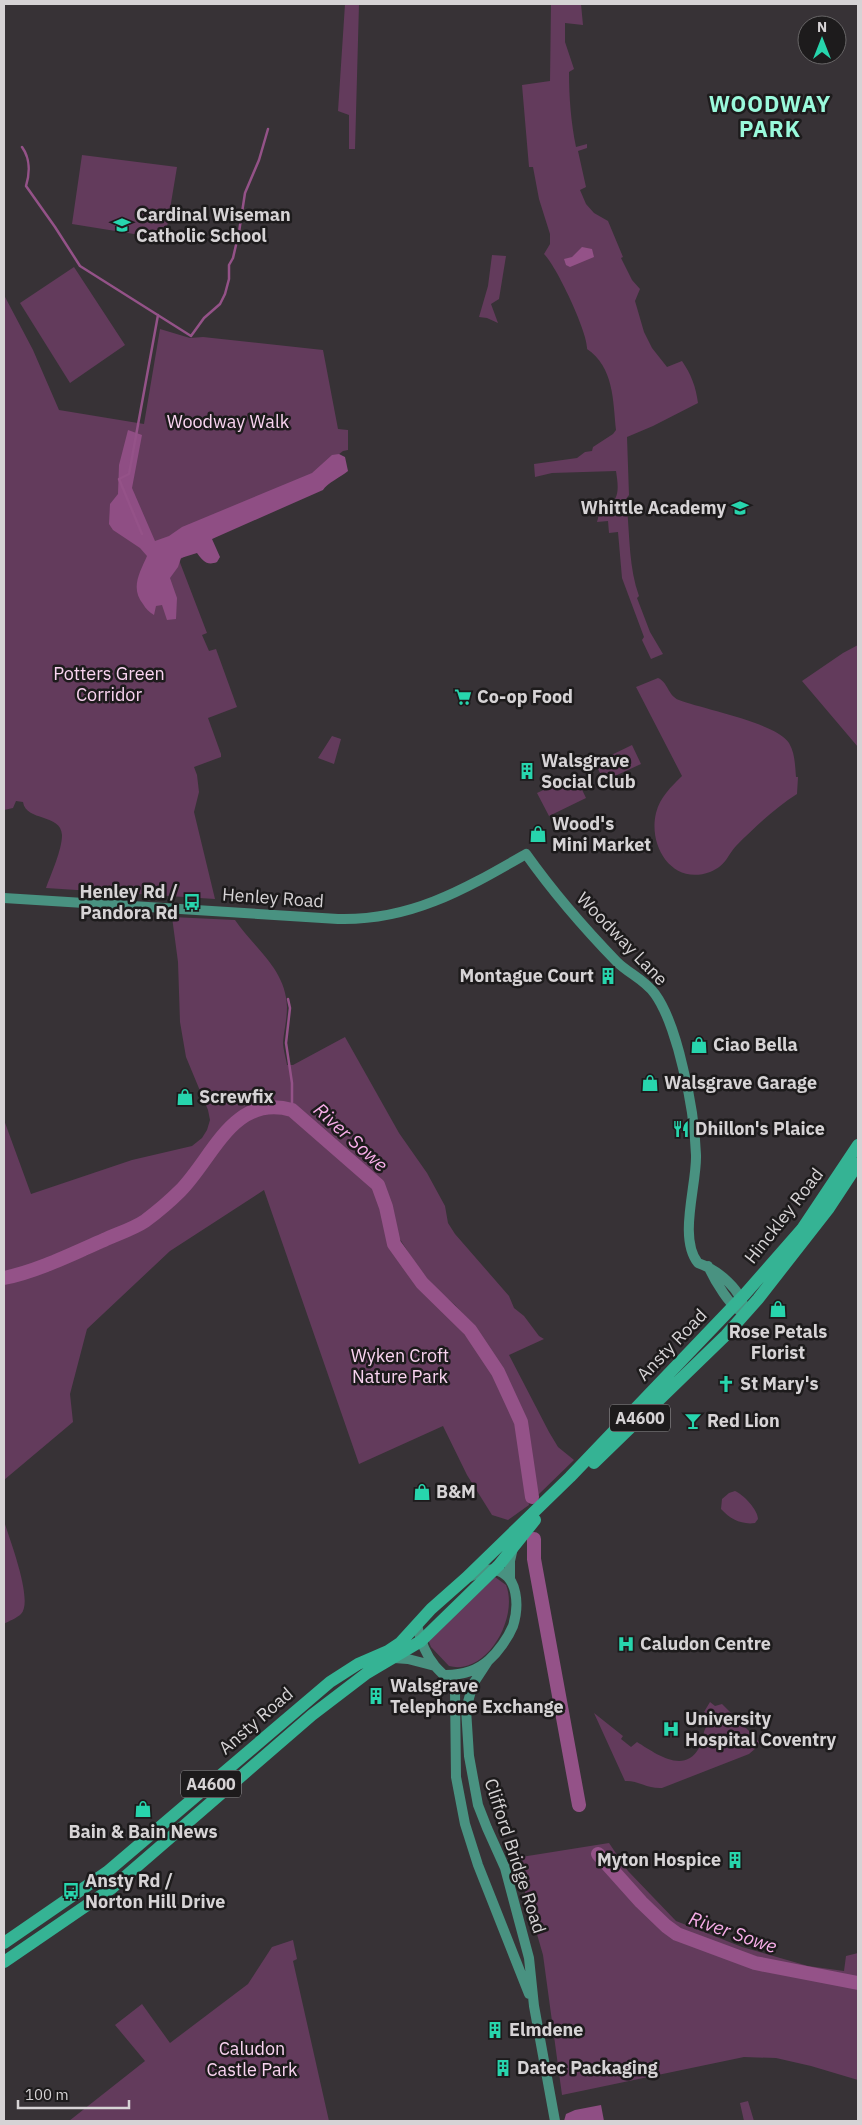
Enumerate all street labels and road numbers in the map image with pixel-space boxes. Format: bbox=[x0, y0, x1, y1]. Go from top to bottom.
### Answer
street label: Henley Road bbox=[221, 882, 325, 913]
street label: Woodway Lane bbox=[572, 887, 673, 990]
street label: Hinckley Road bbox=[739, 1163, 828, 1268]
street label: Ansty Road bbox=[632, 1304, 712, 1385]
road number: A4600 bbox=[610, 1405, 670, 1432]
street label: Ansty Road bbox=[214, 1682, 298, 1759]
road number: A4600 bbox=[181, 1770, 241, 1798]
street label: Clifford Bridge Road bbox=[480, 1775, 551, 1936]

